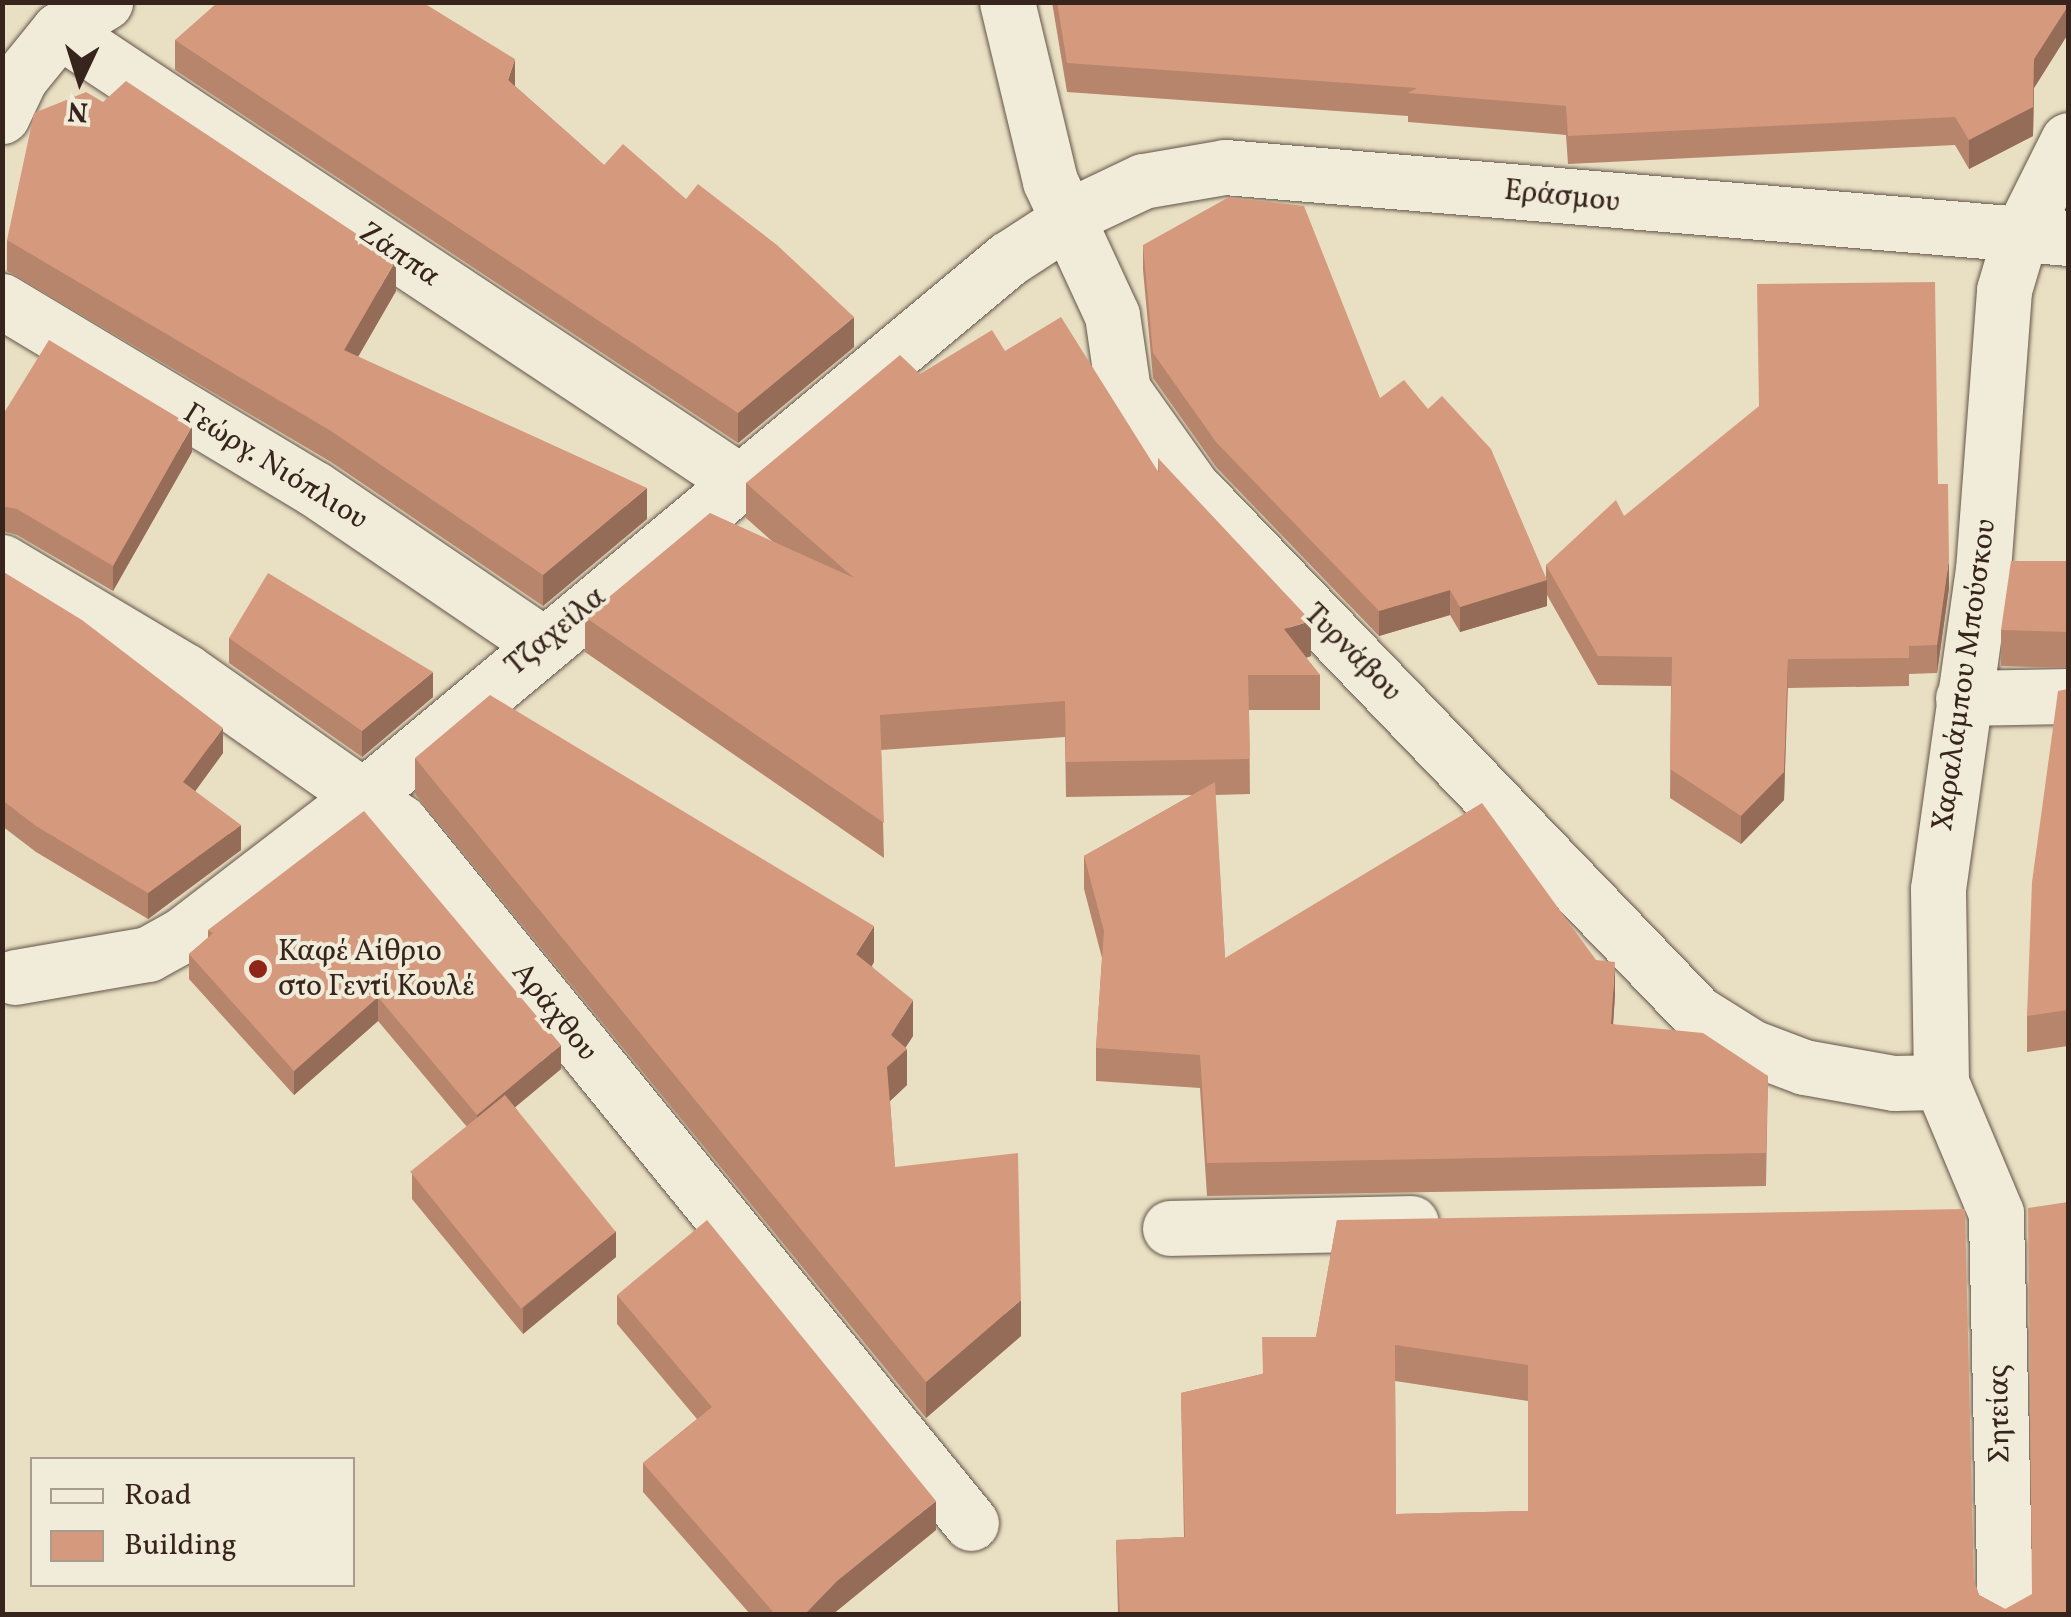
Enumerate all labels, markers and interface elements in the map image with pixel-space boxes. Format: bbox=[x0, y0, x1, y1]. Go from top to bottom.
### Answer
north arrow bbox=[30, 30, 130, 130]
text: N bbox=[66, 90, 89, 131]
street label: Εράσμου bbox=[1502, 173, 1622, 221]
street label: Ζάππα bbox=[352, 215, 446, 295]
street label: Γεώργ. Νιόπλιου bbox=[176, 396, 374, 538]
street label: Χαραλάμπου Μπούσκου bbox=[1925, 517, 2005, 833]
street label: Τζαχείλα bbox=[498, 580, 614, 684]
street label: Τυρνάβου bbox=[1296, 597, 1408, 709]
place label: Καφέ Αίθριο στο Γεντί Κουλέ bbox=[278, 934, 474, 1004]
street label: Αράχθου bbox=[503, 955, 605, 1069]
marker: Καφέ Αίθριο στο Γεντί Κουλέ bbox=[247, 958, 269, 980]
street label: Σητείας bbox=[1981, 1364, 2019, 1464]
legend bbox=[30, 1457, 355, 1587]
text: Road bbox=[124, 1475, 192, 1517]
text: Building bbox=[124, 1525, 237, 1567]

